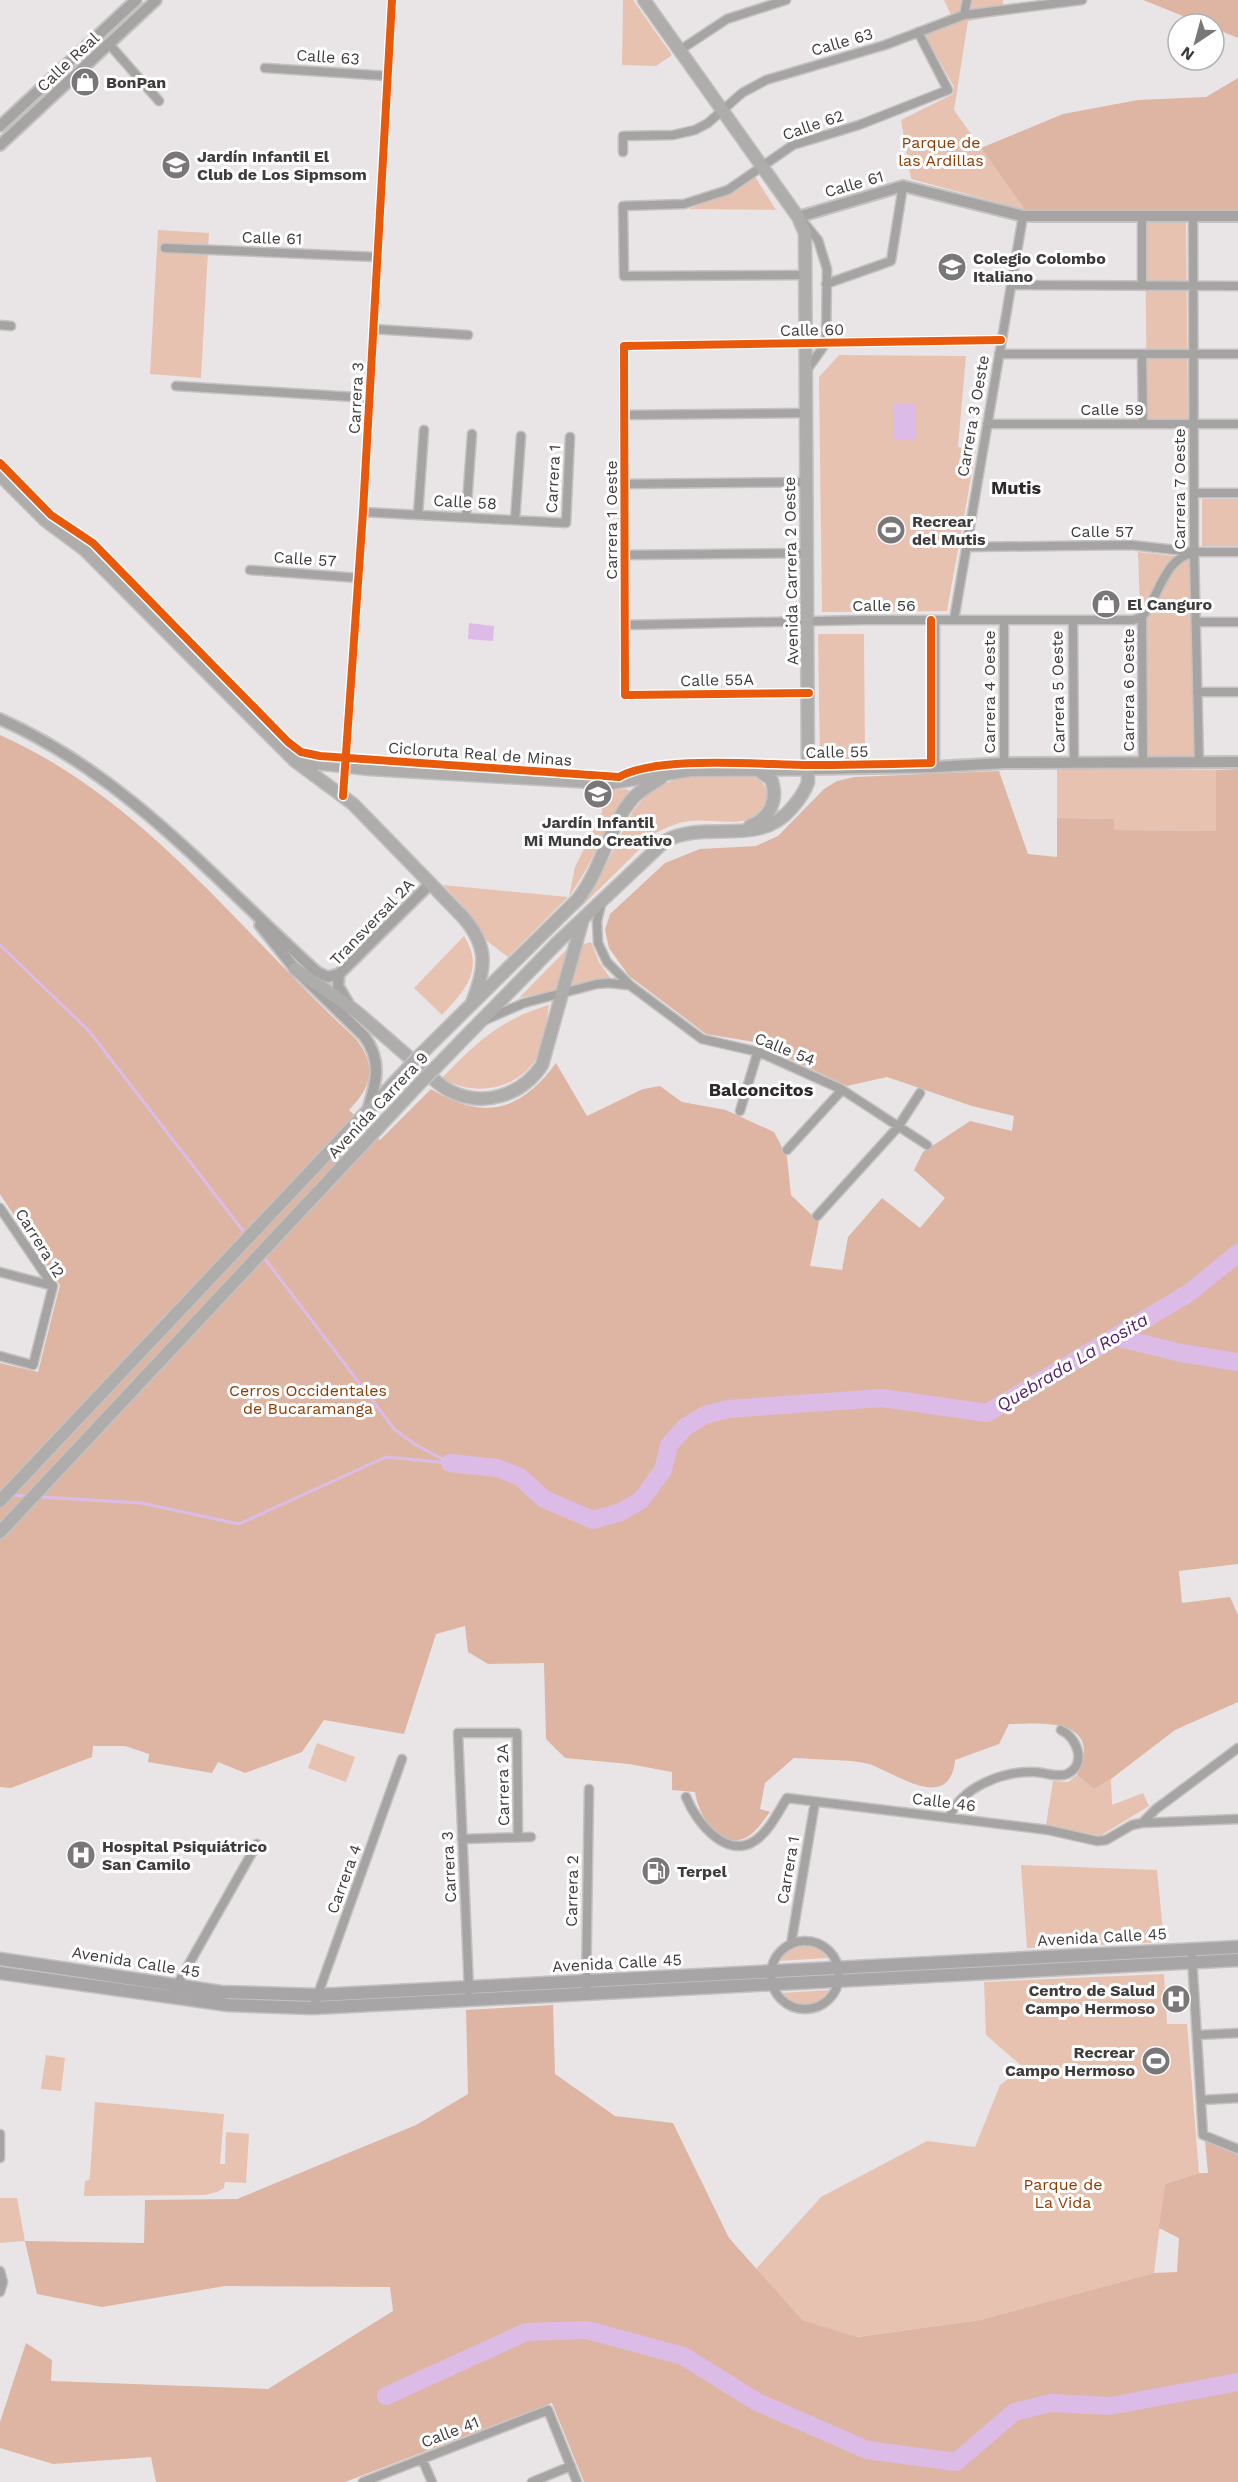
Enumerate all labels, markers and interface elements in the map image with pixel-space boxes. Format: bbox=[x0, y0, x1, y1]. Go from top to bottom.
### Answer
north arrow bbox=[1166, 12, 1226, 72]
street label: Calle 63 bbox=[809, 24, 875, 60]
street label: Calle Real bbox=[33, 28, 103, 96]
text: N bbox=[1177, 43, 1198, 65]
street label: Calle 63 bbox=[296, 45, 360, 69]
shop icon: BonPan bbox=[69, 66, 101, 98]
place label: BonPan bbox=[106, 73, 166, 92]
street label: Calle 62 bbox=[780, 106, 846, 144]
park label: Parque de las Ardillas bbox=[898, 133, 984, 170]
place label: Jardín Infantil El Club de Los Sipmsom bbox=[197, 147, 367, 184]
school or university icon: Jardín Infantil El Club de Los Sipmsom bbox=[160, 149, 192, 181]
street label: Calle 61 bbox=[822, 167, 886, 201]
street label: Calle 61 bbox=[241, 227, 303, 249]
place label: Colegio Colombo Italiano bbox=[973, 249, 1106, 286]
school or university icon: Colegio Colombo Italiano bbox=[936, 251, 968, 283]
street label: Calle 60 bbox=[780, 320, 844, 340]
street label: Carrera 3 Oeste bbox=[953, 354, 993, 478]
street label: Carrera 3 bbox=[345, 362, 367, 434]
street label: Calle 59 bbox=[1080, 400, 1144, 419]
street label: Carrera 7 Oeste bbox=[1170, 428, 1189, 550]
street label: Carrera 1 bbox=[542, 444, 564, 514]
street label: Carrera 1 Oeste bbox=[602, 460, 621, 580]
street label: Avenida Carrera 2 Oeste bbox=[780, 476, 802, 666]
district label: Mutis bbox=[991, 477, 1041, 498]
street label: Calle 58 bbox=[433, 491, 497, 513]
place label: Recrear del Mutis bbox=[912, 512, 986, 549]
sports icon: Recrear del Mutis bbox=[875, 514, 907, 546]
street label: Calle 57 bbox=[1071, 522, 1133, 541]
street label: Calle 57 bbox=[273, 547, 337, 571]
shop icon: El Canguro bbox=[1090, 588, 1122, 620]
place label: El Canguro bbox=[1127, 595, 1212, 614]
street label: Calle 56 bbox=[852, 596, 916, 615]
street label: Carrera 6 Oeste bbox=[1119, 628, 1138, 752]
street label: Carrera 4 Oeste bbox=[980, 630, 999, 754]
street label: Carrera 5 Oeste bbox=[1047, 630, 1069, 754]
street label: Calle 55A bbox=[680, 670, 754, 690]
street label: Cicloruta Real de Minas bbox=[387, 738, 573, 770]
street label: Calle 55 bbox=[805, 742, 869, 762]
school or university icon: Jardín Infantil Mi Mundo Creativo bbox=[582, 778, 614, 810]
place label: Jardín Infantil Mi Mundo Creativo bbox=[524, 813, 673, 850]
street label: Transversal 2A bbox=[326, 874, 418, 969]
street label: Calle 54 bbox=[752, 1028, 818, 1070]
street label: Avenida Carrera 9 bbox=[324, 1048, 432, 1162]
district label: Balconcitos bbox=[709, 1079, 814, 1100]
street label: Carrera 12 bbox=[11, 1205, 69, 1281]
water label: Quebrada La Rosita bbox=[992, 1308, 1152, 1416]
park label: Cerros Occidentales de Bucaramanga bbox=[229, 1381, 387, 1418]
street label: Carrera 2A bbox=[493, 1743, 513, 1826]
street label: Calle 46 bbox=[911, 1789, 977, 1815]
street label: Carrera 3 bbox=[438, 1831, 460, 1903]
street label: Carrera 1 bbox=[773, 1835, 803, 1905]
place label: Hospital Psiquiátrico San Camilo bbox=[102, 1837, 268, 1874]
hospital icon: Hospital Psiquiátrico San Camilo bbox=[65, 1839, 97, 1871]
street label: Carrera 4 bbox=[323, 1842, 365, 1916]
street label: Carrera 2 bbox=[562, 1855, 582, 1927]
fuel station icon: Terpel bbox=[640, 1855, 672, 1887]
place label: Terpel bbox=[677, 1862, 727, 1881]
street label: Avenida Calle 45 bbox=[1037, 1924, 1167, 1950]
street label: Avenida Calle 45 bbox=[71, 1942, 201, 1982]
street label: Avenida Calle 45 bbox=[552, 1950, 682, 1976]
place label: Centro de Salud Campo Hermoso bbox=[1025, 1981, 1155, 2018]
hospital icon: Centro de Salud Campo Hermoso bbox=[1160, 1983, 1192, 2015]
place label: Recrear Campo Hermoso bbox=[1005, 2043, 1135, 2080]
sports icon: Recrear Campo Hermoso bbox=[1140, 2045, 1172, 2077]
park label: Parque de La Vida bbox=[1024, 2175, 1102, 2212]
street label: Calle 41 bbox=[418, 2412, 482, 2452]

